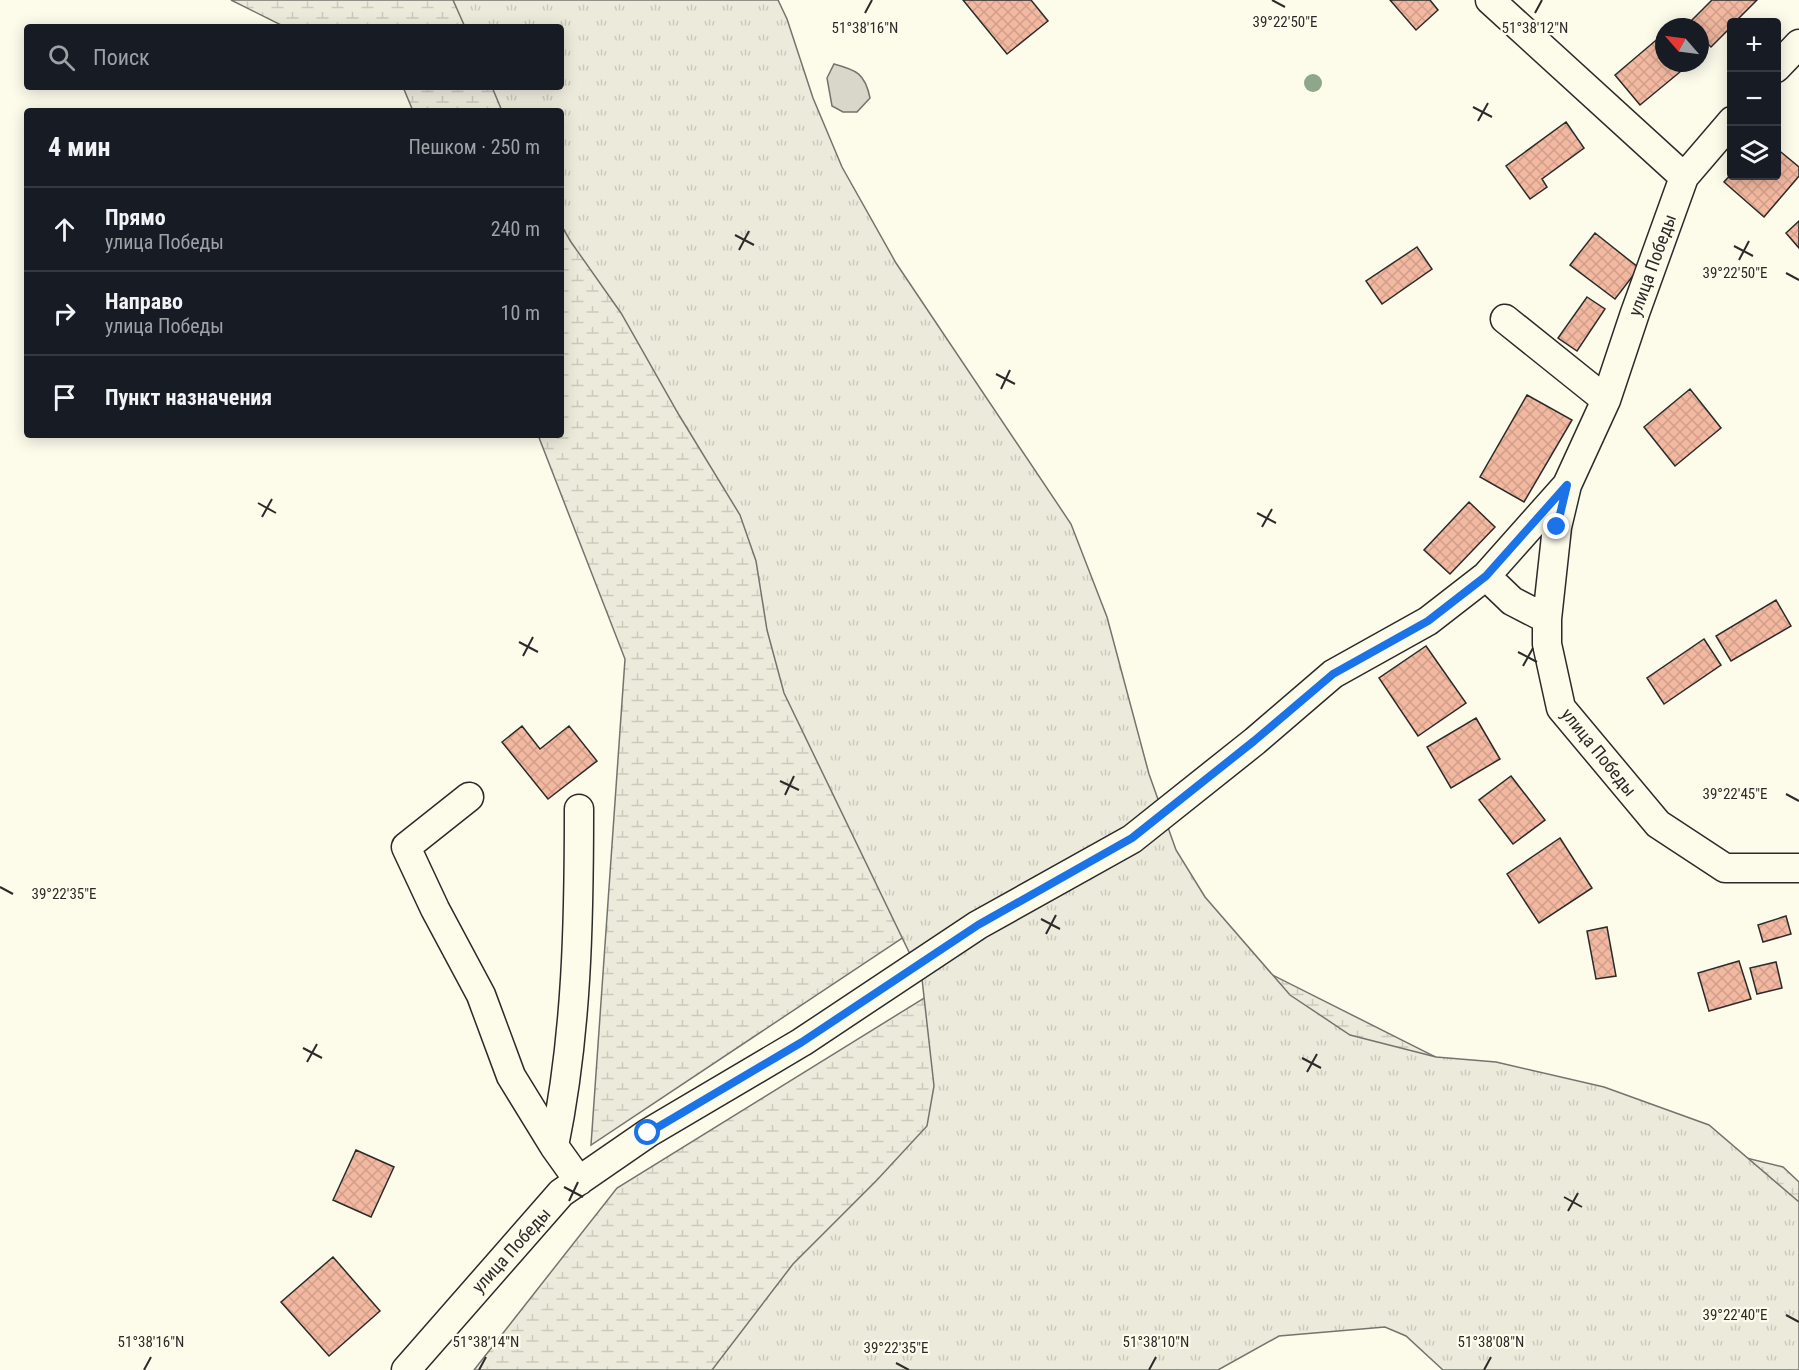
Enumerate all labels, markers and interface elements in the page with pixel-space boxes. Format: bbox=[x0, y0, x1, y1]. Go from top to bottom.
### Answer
text: 39°22'50"E bbox=[1253, 13, 1317, 31]
north arrow bbox=[1655, 18, 1709, 72]
map controls bbox=[1727, 18, 1781, 180]
button: + bbox=[1727, 18, 1781, 72]
text: 51°38'16"N bbox=[832, 19, 898, 37]
text: 51°38'12"N bbox=[1502, 19, 1568, 37]
search box bbox=[24, 24, 564, 90]
icon: search bbox=[45, 41, 78, 74]
text: Поиск bbox=[93, 45, 150, 70]
button: − bbox=[1727, 72, 1781, 126]
button: layers bbox=[1727, 126, 1781, 180]
text: 4 мин bbox=[48, 132, 110, 162]
text: Пешком · 250 m bbox=[408, 135, 540, 159]
text: Прямо bbox=[105, 205, 166, 230]
street label: улица Победы bbox=[1624, 211, 1680, 319]
icon: ahead bbox=[48, 213, 81, 246]
text: 240 m bbox=[491, 217, 540, 241]
text: улица Победы bbox=[105, 230, 224, 254]
text: 39°22'50"E bbox=[1703, 264, 1767, 282]
text: Направо bbox=[105, 289, 183, 314]
icon: right bbox=[48, 297, 81, 330]
text: 10 m bbox=[501, 301, 540, 325]
text: улица Победы bbox=[105, 314, 224, 338]
icon: arrive bbox=[48, 381, 81, 414]
text: Пункт назначения bbox=[105, 385, 272, 410]
route end bbox=[1543, 513, 1569, 539]
street label: улица Победы bbox=[1557, 704, 1641, 800]
text: 39°22'45"E bbox=[1703, 785, 1767, 803]
text: 39°22'35"E bbox=[32, 885, 96, 903]
route start bbox=[634, 1119, 660, 1145]
street label: улица Победы bbox=[467, 1203, 555, 1297]
text: 39°22'40"E bbox=[1703, 1306, 1767, 1324]
text: 51°38'16"N bbox=[118, 1333, 184, 1351]
text: 51°38'14"N bbox=[453, 1333, 519, 1351]
text: 51°38'10"N bbox=[1123, 1333, 1189, 1351]
text: 51°38'08"N bbox=[1458, 1333, 1524, 1351]
text: 39°22'35"E bbox=[864, 1339, 928, 1357]

